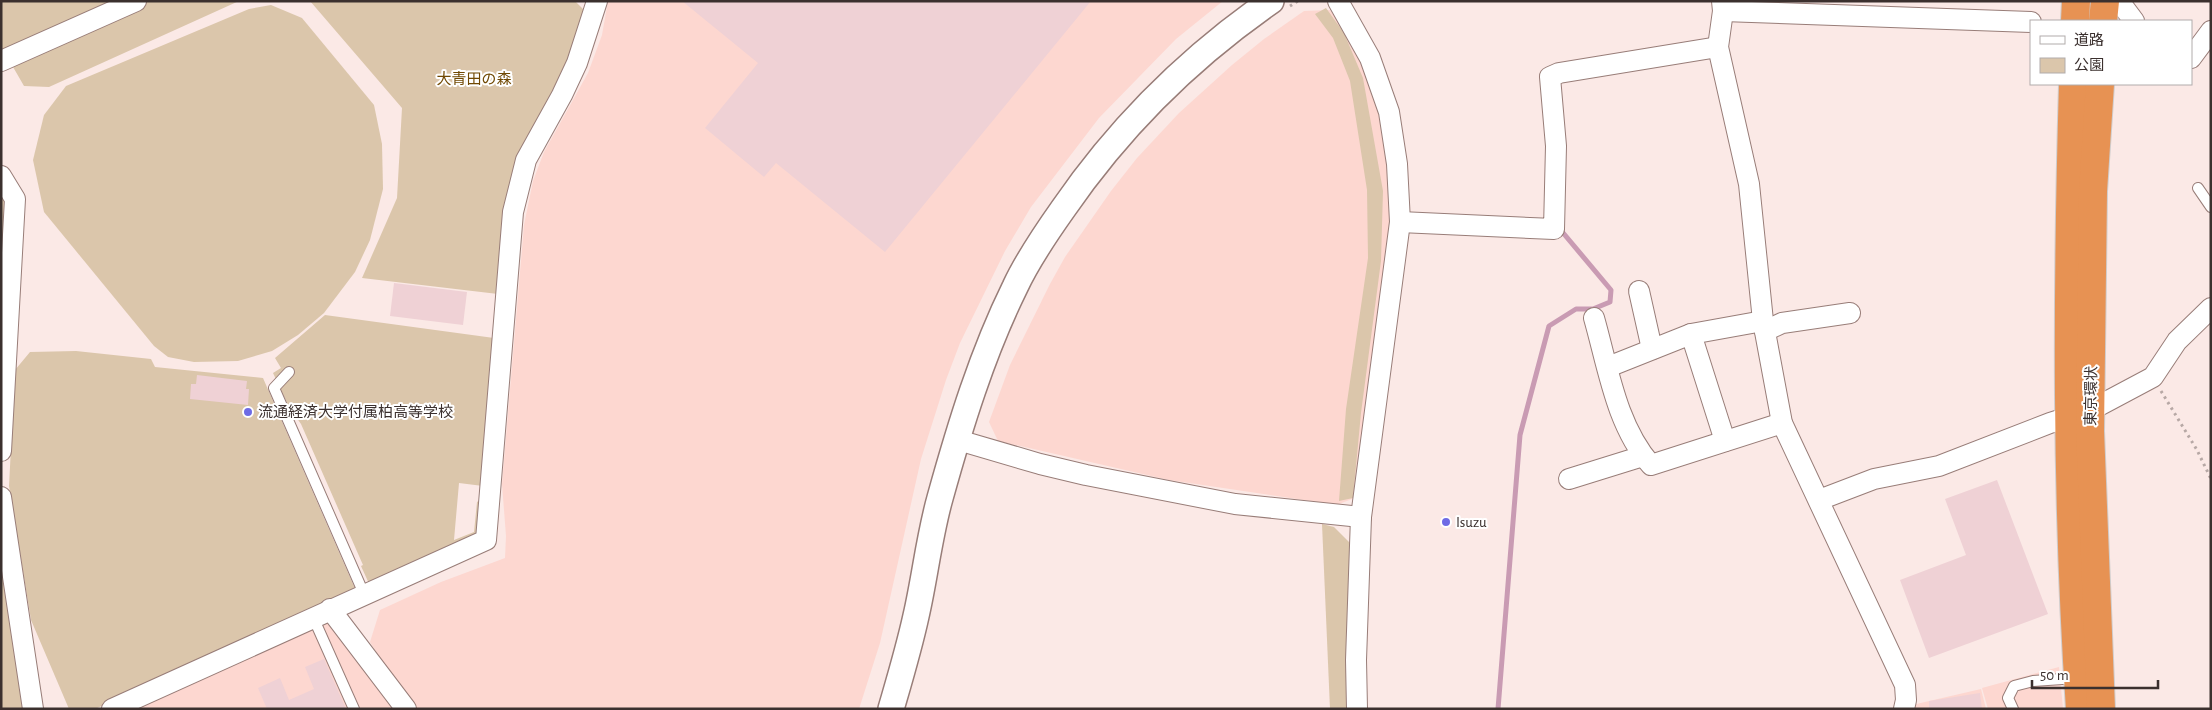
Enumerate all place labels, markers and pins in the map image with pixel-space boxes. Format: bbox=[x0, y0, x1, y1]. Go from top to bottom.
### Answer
place label: 流通経済大学付属柏高等学校 bbox=[258, 403, 453, 420]
marker: 流通経済大学付属柏高等学校 bbox=[242, 406, 254, 418]
place label: Isuzu bbox=[1456, 515, 1487, 530]
marker: Isuzu bbox=[1440, 516, 1452, 528]

